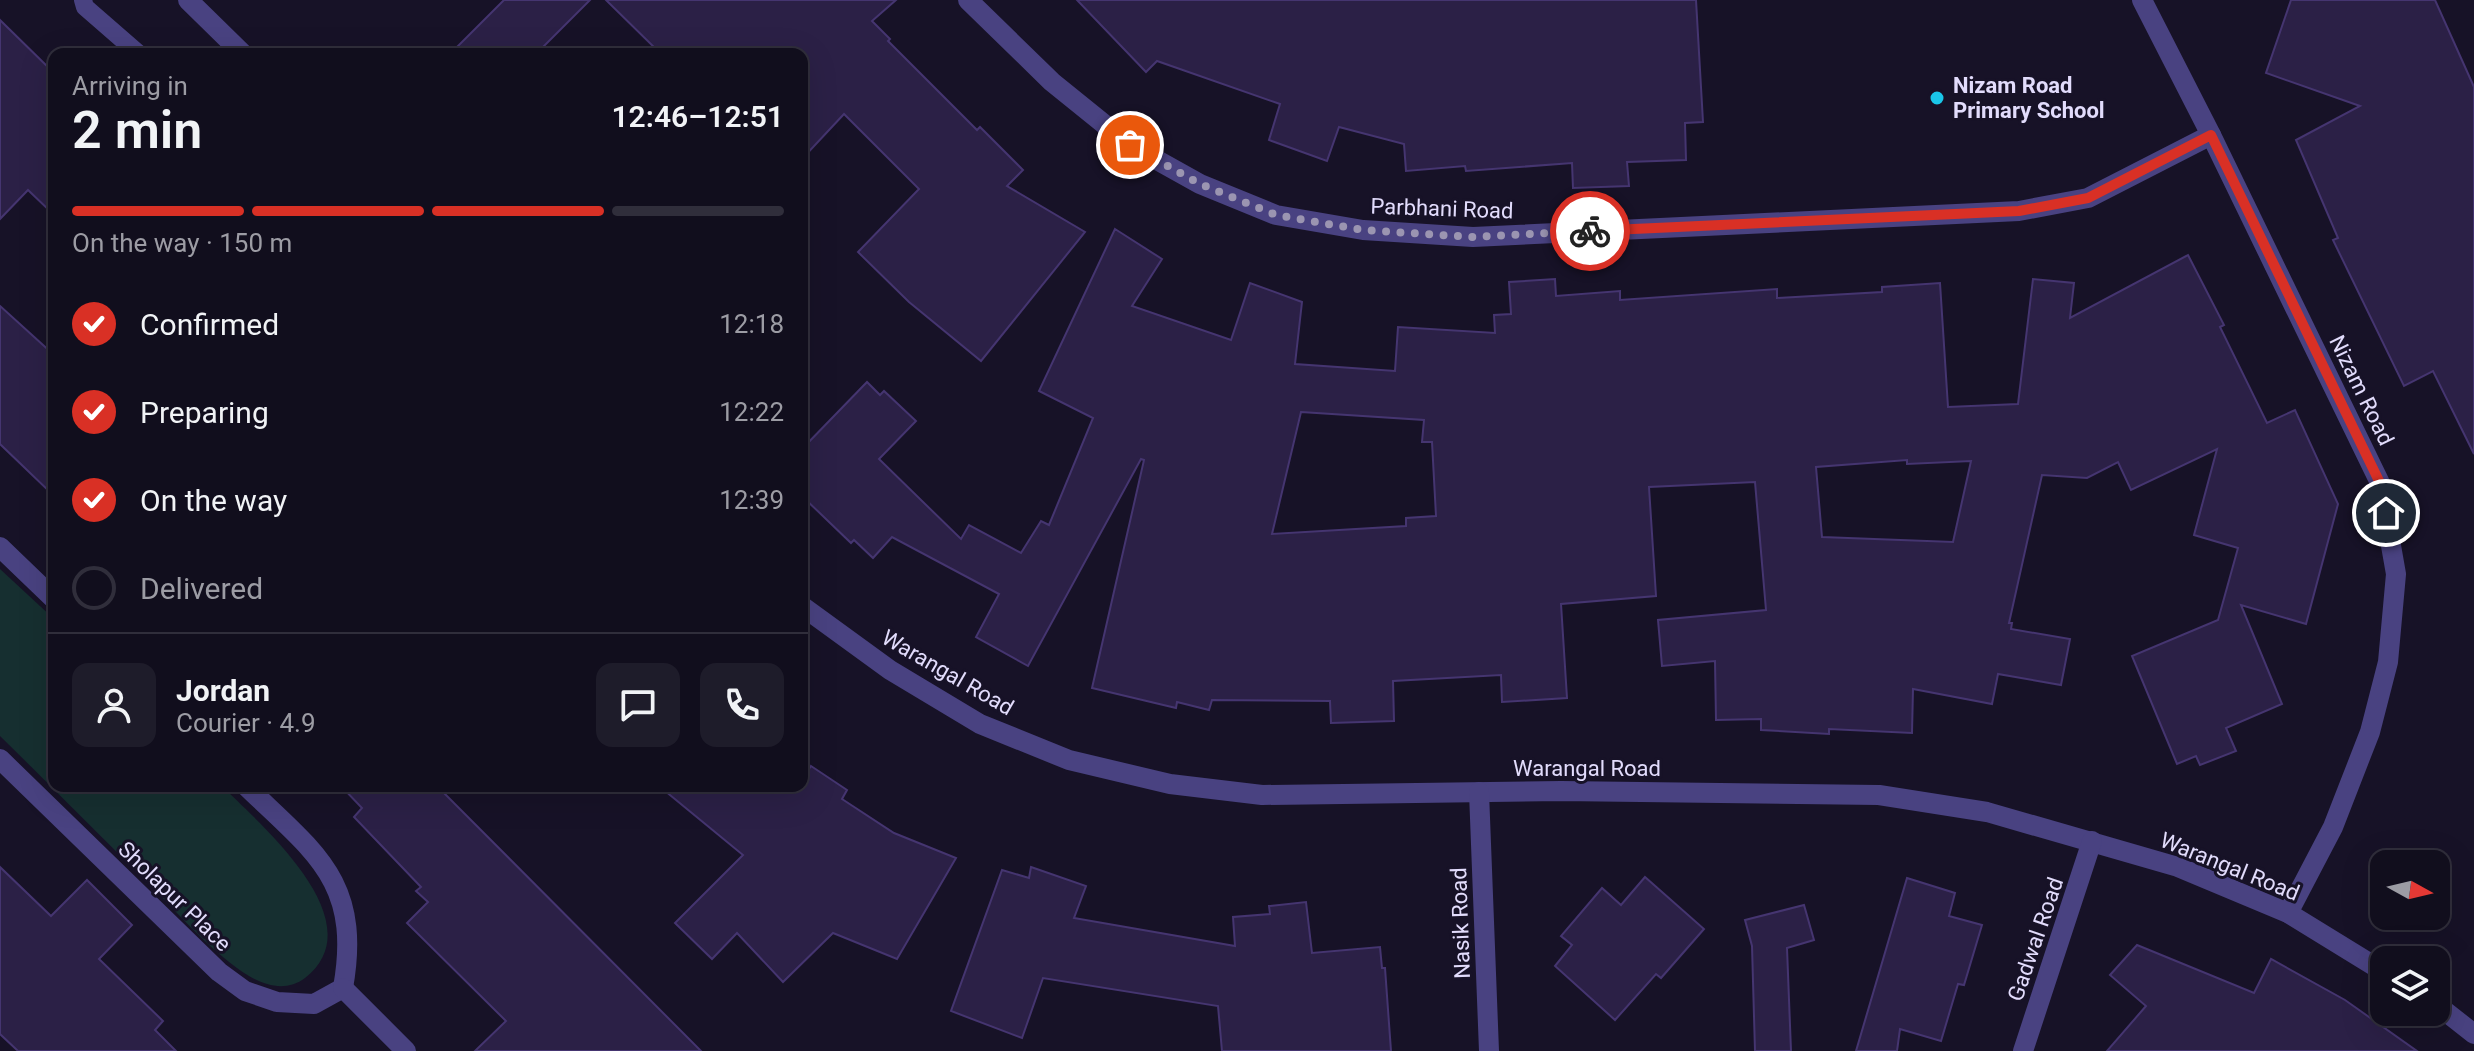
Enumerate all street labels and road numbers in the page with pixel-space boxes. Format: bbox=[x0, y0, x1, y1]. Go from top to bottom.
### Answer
street label: Parbhani Road bbox=[1370, 194, 1514, 223]
street label: Nizam Road bbox=[2324, 331, 2399, 449]
street label: Warangal Road bbox=[877, 625, 1018, 720]
street label: Warangal Road bbox=[1513, 756, 1661, 781]
street label: Warangal Road bbox=[2157, 827, 2303, 906]
street label: Sholapur Place bbox=[113, 836, 236, 956]
street label: Nasik Road bbox=[1446, 867, 1475, 979]
street label: Gadwal Road bbox=[2003, 874, 2068, 1004]

